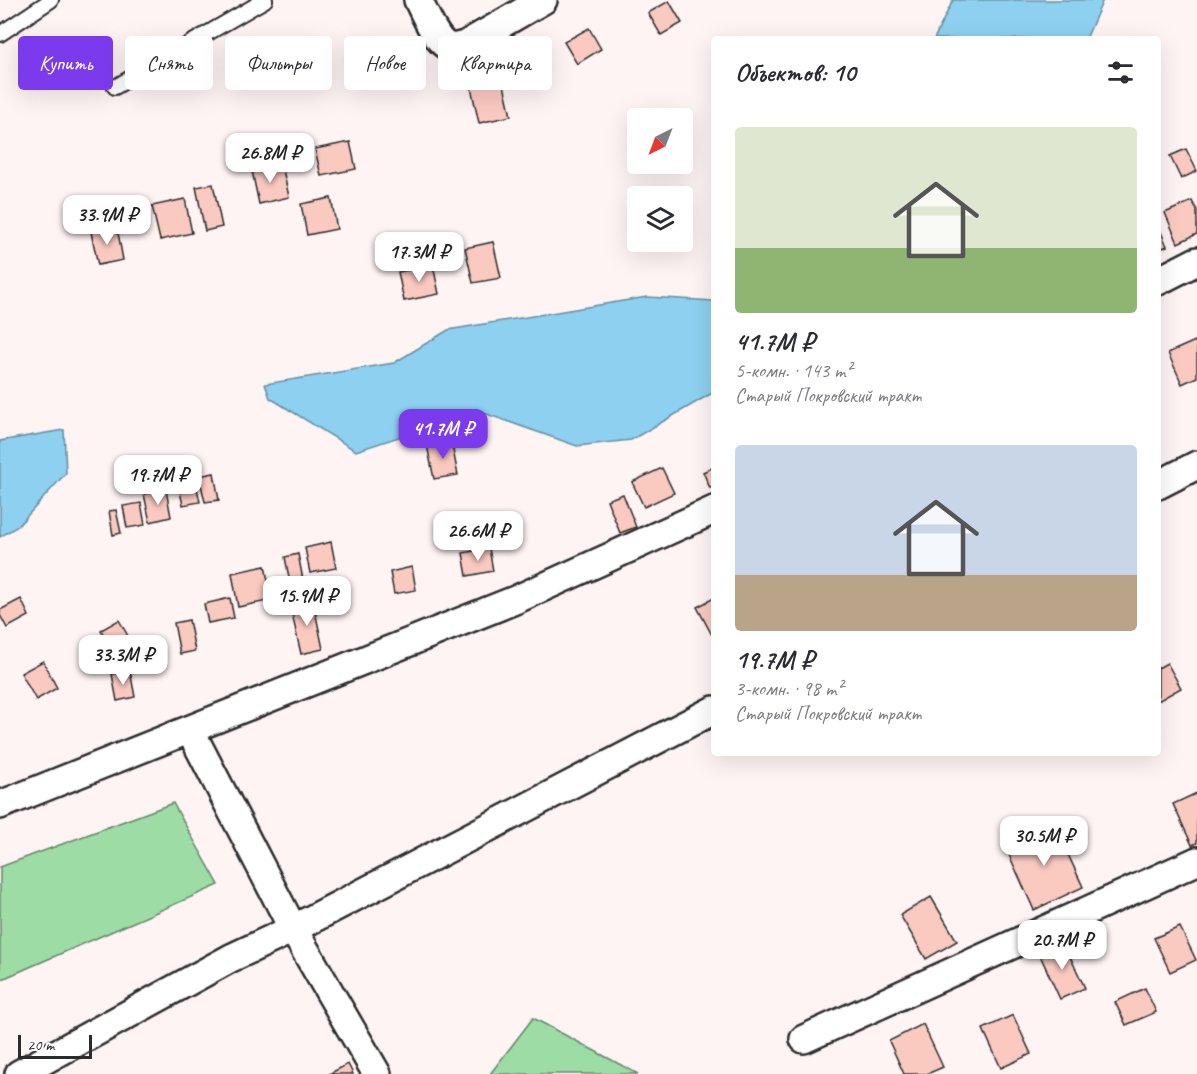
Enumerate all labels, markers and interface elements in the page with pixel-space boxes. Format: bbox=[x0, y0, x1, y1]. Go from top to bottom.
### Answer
chip: Купить bbox=[18, 36, 113, 90]
chip: Снять bbox=[125, 36, 213, 90]
chip: Фильтры bbox=[225, 36, 332, 90]
chip: Новое bbox=[344, 36, 426, 90]
chip: Квартира bbox=[438, 36, 552, 90]
text: Объектов: 10 bbox=[735, 56, 855, 89]
icon: filters bbox=[1104, 56, 1137, 89]
north arrow bbox=[627, 108, 693, 174]
map controls bbox=[627, 108, 693, 252]
pin: 26.8M ₽ bbox=[215, 133, 325, 184]
text: 26.8M ₽ bbox=[239, 140, 301, 165]
icon: home bbox=[882, 166, 990, 274]
button: layers bbox=[627, 186, 693, 252]
pin: 33.9M ₽ bbox=[52, 195, 162, 246]
text: 33.9M ₽ bbox=[77, 202, 137, 227]
pin: 17.3M ₽ bbox=[364, 232, 474, 283]
text: 17.3M ₽ bbox=[389, 239, 449, 264]
text: 41.7M ₽ bbox=[735, 325, 814, 358]
text: 5-комн. · 143 m² bbox=[735, 358, 852, 383]
text: Старый Покровский тракт bbox=[735, 383, 921, 408]
pin: 41.7M ₽ bbox=[388, 409, 498, 460]
text: 41.7M ₽ bbox=[413, 416, 473, 441]
pin: 19.7M ₽ bbox=[103, 455, 213, 506]
text: 19.7M ₽ bbox=[128, 462, 188, 487]
icon: home bbox=[882, 484, 990, 592]
pin: 26.6M ₽ bbox=[423, 511, 533, 562]
text: 26.6M ₽ bbox=[447, 518, 509, 543]
pin: 15.9M ₽ bbox=[252, 576, 362, 627]
text: 15.9M ₽ bbox=[277, 583, 337, 608]
pin: 33.3M ₽ bbox=[68, 635, 178, 686]
text: 33.3M ₽ bbox=[93, 642, 153, 667]
text: 19.7M ₽ bbox=[735, 643, 814, 676]
text: 3-комн. · 98 m² bbox=[735, 676, 843, 701]
text: Старый Покровский тракт bbox=[735, 701, 921, 726]
pin: 30.5M ₽ bbox=[989, 816, 1099, 867]
text: 30.5M ₽ bbox=[1014, 823, 1074, 848]
pin: 20.7M ₽ bbox=[1007, 920, 1117, 971]
text: 20.7M ₽ bbox=[1032, 927, 1092, 952]
scale bar bbox=[18, 1032, 92, 1060]
text: 20 m bbox=[27, 1035, 54, 1055]

